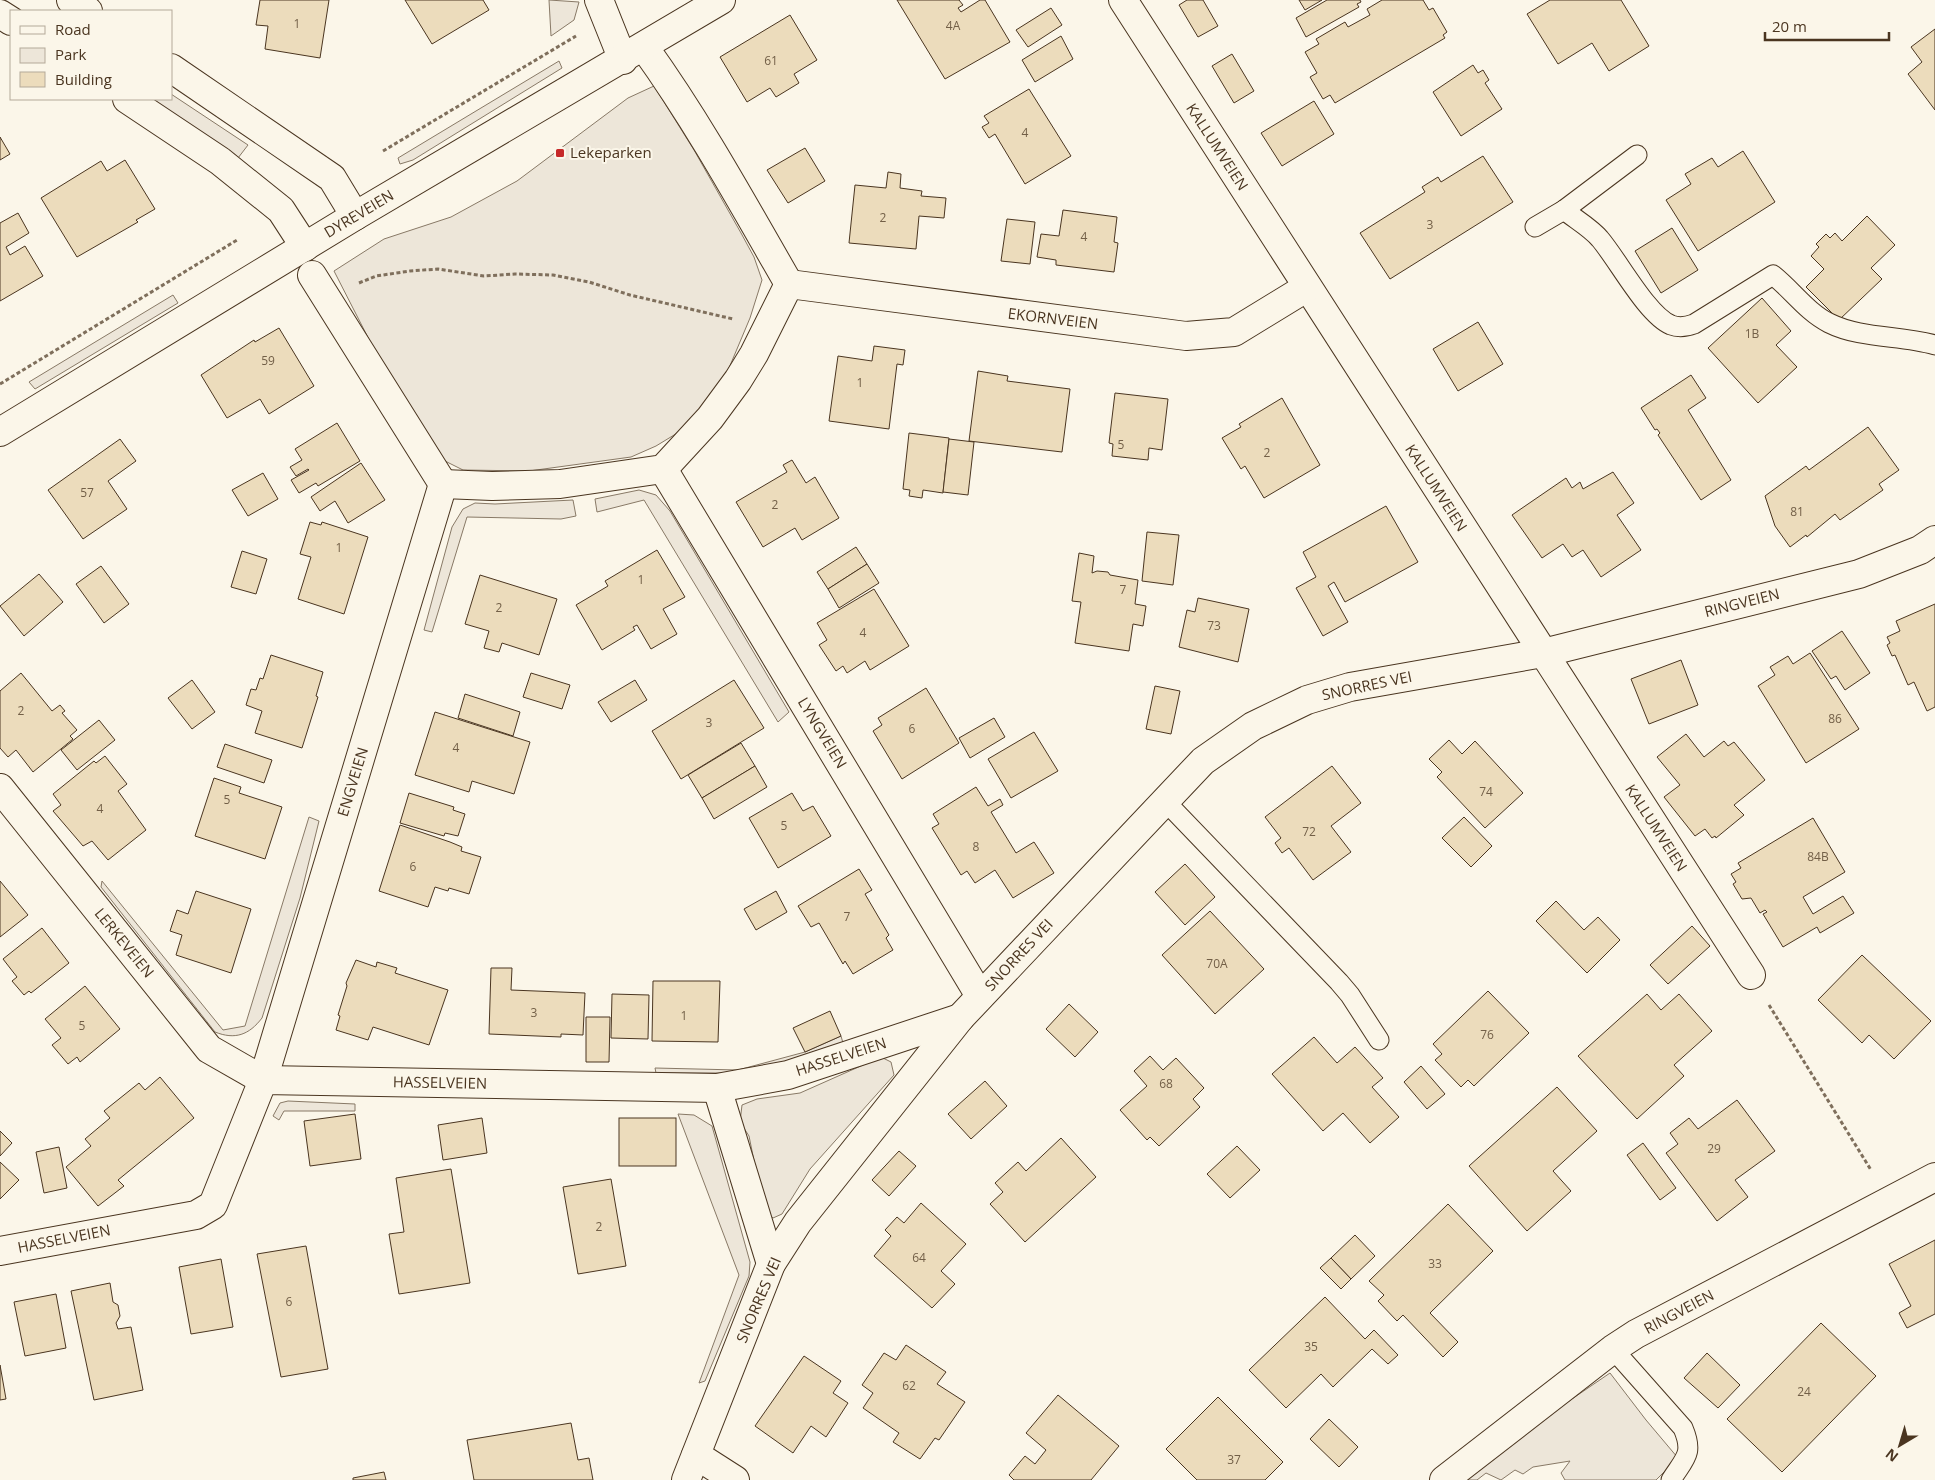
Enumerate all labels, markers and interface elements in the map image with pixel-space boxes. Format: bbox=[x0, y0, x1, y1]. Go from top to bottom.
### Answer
legend bbox=[10, 10, 172, 100]
scale bar bbox=[1765, 10, 1889, 42]
house number: 1 bbox=[294, 15, 300, 32]
text: 20 m bbox=[1772, 16, 1807, 36]
house number: 4A bbox=[946, 17, 961, 34]
text: Road bbox=[55, 19, 91, 39]
text: Park bbox=[55, 44, 86, 64]
house number: 61 bbox=[764, 52, 778, 69]
text: Building bbox=[55, 69, 112, 89]
street label: KALLUMVEIEN bbox=[1182, 99, 1253, 194]
house number: 4 bbox=[1022, 124, 1029, 141]
place label: Lekeparken bbox=[570, 142, 652, 162]
marker: Lekeparken bbox=[554, 147, 566, 159]
street label: DYREVEIEN bbox=[320, 184, 397, 242]
house number: 2 bbox=[880, 209, 887, 226]
house number: 3 bbox=[1427, 216, 1434, 233]
house number: 4 bbox=[1081, 228, 1088, 245]
street label: EKORNVEIEN bbox=[1007, 303, 1099, 333]
house number: 1B bbox=[1745, 325, 1760, 342]
house number: 59 bbox=[261, 352, 275, 369]
house number: 1 bbox=[857, 374, 863, 391]
house number: 5 bbox=[1118, 436, 1125, 453]
street label: KALLUMVEIEN bbox=[1401, 440, 1472, 535]
house number: 2 bbox=[1264, 444, 1271, 461]
house number: 57 bbox=[80, 484, 94, 501]
house number: 2 bbox=[772, 496, 779, 513]
house number: 81 bbox=[1790, 503, 1804, 520]
house number: 1 bbox=[336, 539, 342, 556]
house number: 1 bbox=[638, 571, 644, 588]
house number: 7 bbox=[1120, 581, 1127, 598]
street label: RINGVEIEN bbox=[1702, 583, 1781, 621]
house number: 2 bbox=[496, 599, 503, 616]
house number: 73 bbox=[1207, 617, 1221, 634]
house number: 4 bbox=[860, 624, 867, 641]
street label: SNORRES VEI bbox=[1320, 666, 1414, 704]
street label: LYNGVEIEN bbox=[794, 693, 852, 772]
house number: 2 bbox=[18, 702, 25, 719]
house number: 86 bbox=[1828, 710, 1842, 727]
house number: 3 bbox=[706, 714, 713, 731]
house number: 6 bbox=[909, 720, 916, 737]
house number: 4 bbox=[453, 739, 460, 756]
street label: ENGVEIEN bbox=[332, 745, 372, 819]
street label: KALLUMVEIEN bbox=[1621, 780, 1692, 875]
house number: 74 bbox=[1479, 783, 1493, 800]
house number: 5 bbox=[224, 791, 231, 808]
house number: 4 bbox=[97, 800, 104, 817]
house number: 5 bbox=[781, 817, 788, 834]
house number: 72 bbox=[1302, 823, 1316, 840]
house number: 8 bbox=[973, 838, 980, 855]
house number: 84B bbox=[1807, 848, 1829, 865]
house number: 6 bbox=[410, 858, 417, 875]
street label: LERKEVEIEN bbox=[91, 903, 159, 981]
house number: 7 bbox=[844, 908, 851, 925]
street label: SNORRES VEI bbox=[980, 914, 1057, 995]
house number: 70A bbox=[1206, 955, 1228, 972]
house number: 3 bbox=[531, 1004, 538, 1021]
house number: 1 bbox=[681, 1007, 687, 1024]
house number: 5 bbox=[79, 1017, 86, 1034]
house number: 76 bbox=[1480, 1026, 1494, 1043]
street label: HASSELVEIEN bbox=[793, 1032, 889, 1080]
street label: HASSELVEIEN bbox=[393, 1071, 487, 1093]
house number: 68 bbox=[1159, 1075, 1173, 1092]
house number: 29 bbox=[1707, 1140, 1721, 1157]
house number: 2 bbox=[596, 1218, 603, 1235]
street label: HASSELVEIEN bbox=[16, 1219, 112, 1257]
house number: 64 bbox=[912, 1249, 926, 1266]
street label: SNORRES VEI bbox=[731, 1254, 785, 1346]
house number: 33 bbox=[1428, 1255, 1442, 1272]
street label: RINGVEIEN bbox=[1640, 1284, 1717, 1338]
house number: 6 bbox=[286, 1293, 293, 1310]
house number: 35 bbox=[1304, 1338, 1318, 1355]
house number: 62 bbox=[902, 1377, 916, 1394]
house number: 24 bbox=[1797, 1383, 1811, 1400]
north arrow bbox=[1875, 1420, 1925, 1470]
text: N bbox=[1881, 1445, 1902, 1467]
house number: 37 bbox=[1227, 1451, 1241, 1468]

